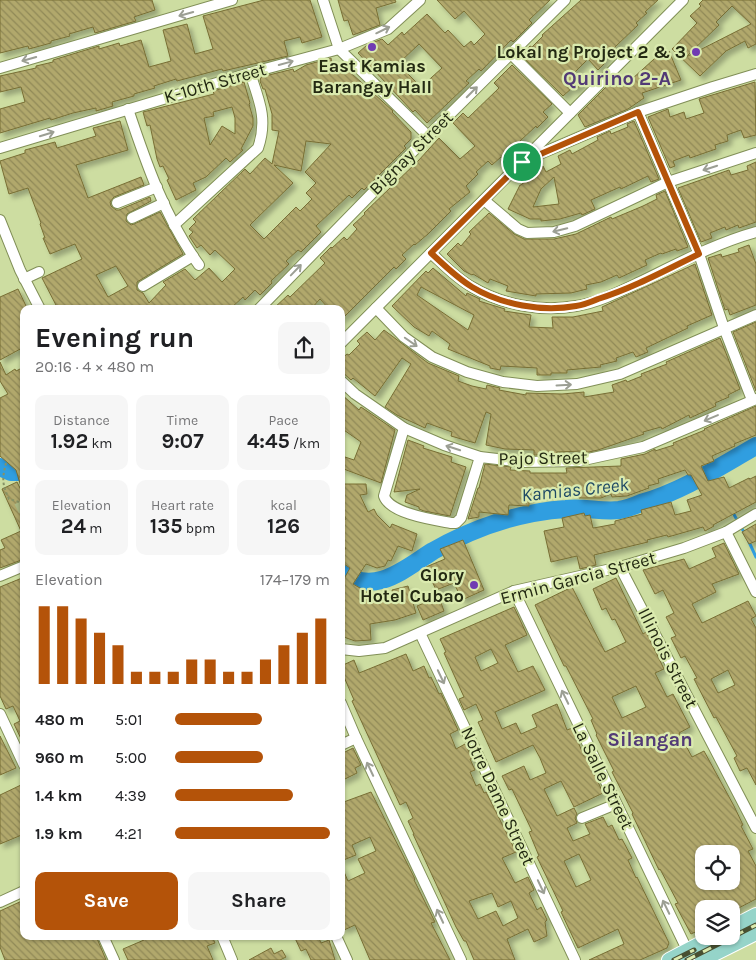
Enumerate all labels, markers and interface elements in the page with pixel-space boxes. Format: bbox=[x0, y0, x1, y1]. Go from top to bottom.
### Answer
one-way arrow bbox=[178, 9, 194, 19]
one-way arrow bbox=[376, 25, 391, 35]
marker: East Kamias Barangay Hall bbox=[366, 41, 378, 53]
place label: Lokal ng Project 2 & 3 bbox=[496, 41, 686, 63]
marker: Lokal ng Project 2 & 3 bbox=[690, 46, 702, 58]
one-way arrow bbox=[22, 55, 38, 65]
place label: East Kamias Barangay Hall bbox=[312, 55, 432, 98]
street label: K-10th Street bbox=[161, 58, 269, 108]
one-way arrow bbox=[278, 58, 294, 67]
district label: Quirino 2-A bbox=[563, 67, 672, 90]
one-way arrow bbox=[466, 86, 478, 99]
street label: Bignay Street bbox=[364, 106, 458, 200]
one-way arrow bbox=[38, 128, 54, 138]
pin bbox=[501, 141, 543, 183]
icon: arrive bbox=[508, 148, 536, 176]
one-way arrow bbox=[702, 164, 718, 173]
one-way arrow bbox=[552, 226, 568, 235]
one-way arrow bbox=[290, 264, 302, 277]
text: Evening run bbox=[35, 321, 194, 354]
button: share bbox=[278, 322, 330, 374]
one-way arrow bbox=[404, 337, 418, 347]
text: 20:16 · 4 × 480 m bbox=[35, 357, 154, 376]
one-way arrow bbox=[556, 380, 572, 389]
text: Distance bbox=[53, 412, 110, 429]
text: Time bbox=[167, 412, 198, 429]
text: Pace bbox=[269, 412, 298, 429]
one-way arrow bbox=[704, 413, 719, 423]
text: 1.92 bbox=[51, 429, 88, 453]
text: 9:07 bbox=[161, 429, 204, 453]
text: 4:45 bbox=[247, 429, 290, 453]
text: km bbox=[88, 435, 112, 452]
text: /km bbox=[290, 435, 320, 452]
one-way arrow bbox=[446, 443, 461, 452]
street label: Pajo Street bbox=[498, 446, 588, 470]
water label: Kamias Creek bbox=[520, 473, 630, 507]
text: Elevation bbox=[52, 497, 111, 514]
text: Heart rate bbox=[151, 497, 214, 514]
text: kcal bbox=[270, 497, 297, 514]
text: 24 bbox=[61, 514, 86, 538]
text: 135 bbox=[150, 514, 182, 538]
text: 126 bbox=[267, 514, 300, 538]
text: m bbox=[86, 520, 102, 537]
text: bpm bbox=[182, 520, 215, 537]
street label: Ermin Garcia Street bbox=[498, 547, 658, 609]
place label: Glory Hotel Cubao bbox=[360, 564, 464, 607]
text: Elevation bbox=[35, 570, 103, 589]
text: 174–179 m bbox=[260, 570, 330, 589]
marker: Glory Hotel Cubao bbox=[468, 579, 480, 591]
street label: Illinois Street bbox=[633, 604, 703, 712]
one-way arrow bbox=[437, 669, 446, 684]
one-way arrow bbox=[560, 690, 569, 705]
text: 480 m bbox=[35, 710, 84, 729]
text: 5:01 bbox=[115, 710, 143, 729]
street label: La Salle Street bbox=[568, 719, 638, 833]
street label: Notre Dame Street bbox=[456, 723, 540, 869]
district label: Silangan bbox=[607, 728, 693, 751]
text: 960 m bbox=[35, 748, 84, 767]
text: 5:00 bbox=[115, 748, 147, 767]
one-way arrow bbox=[365, 762, 375, 777]
text: 1.4 km bbox=[35, 786, 82, 805]
text: 4:39 bbox=[115, 786, 146, 805]
text: 1.9 km bbox=[35, 824, 83, 843]
text: 4:21 bbox=[115, 824, 142, 843]
map controls bbox=[695, 845, 740, 945]
button: locate bbox=[695, 845, 740, 890]
button: Save bbox=[35, 872, 178, 930]
button: Share bbox=[188, 872, 330, 930]
one-way arrow bbox=[536, 879, 546, 894]
one-way arrow bbox=[661, 899, 671, 914]
button: layers bbox=[695, 900, 740, 945]
one-way arrow bbox=[435, 909, 444, 924]

